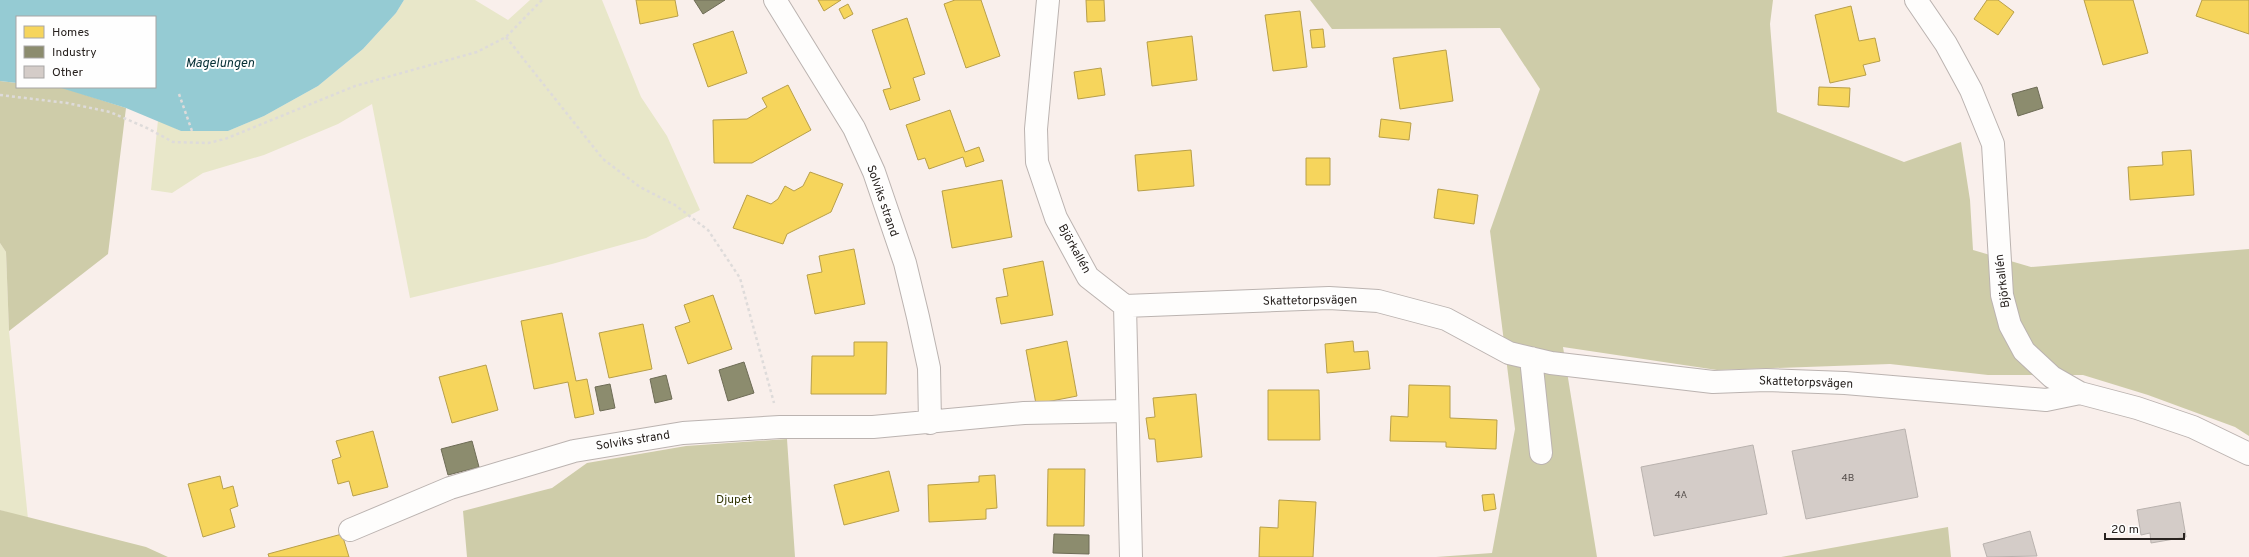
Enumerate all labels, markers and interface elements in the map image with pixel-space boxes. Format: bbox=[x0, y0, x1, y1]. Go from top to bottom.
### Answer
legend bbox=[16, 16, 156, 88]
text: Homes bbox=[52, 25, 89, 41]
text: Industry bbox=[52, 45, 97, 61]
water label: Magelungen bbox=[186, 56, 254, 72]
text: Other bbox=[52, 65, 84, 81]
street label: Solviks strand bbox=[862, 163, 902, 239]
street label: Björkallén bbox=[1054, 221, 1094, 277]
street label: Björkallén bbox=[1992, 253, 2014, 309]
street label: Skattetorpsvägen bbox=[1263, 292, 1357, 310]
street label: Skattetorpsvägen bbox=[1759, 373, 1853, 393]
street label: Solviks strand bbox=[595, 427, 671, 455]
house number: 4B bbox=[1842, 472, 1854, 485]
house number: 4A bbox=[1675, 489, 1688, 502]
park label: Djupet bbox=[716, 492, 752, 508]
scale bar bbox=[2105, 515, 2184, 541]
text: 20 m bbox=[2111, 522, 2139, 538]

